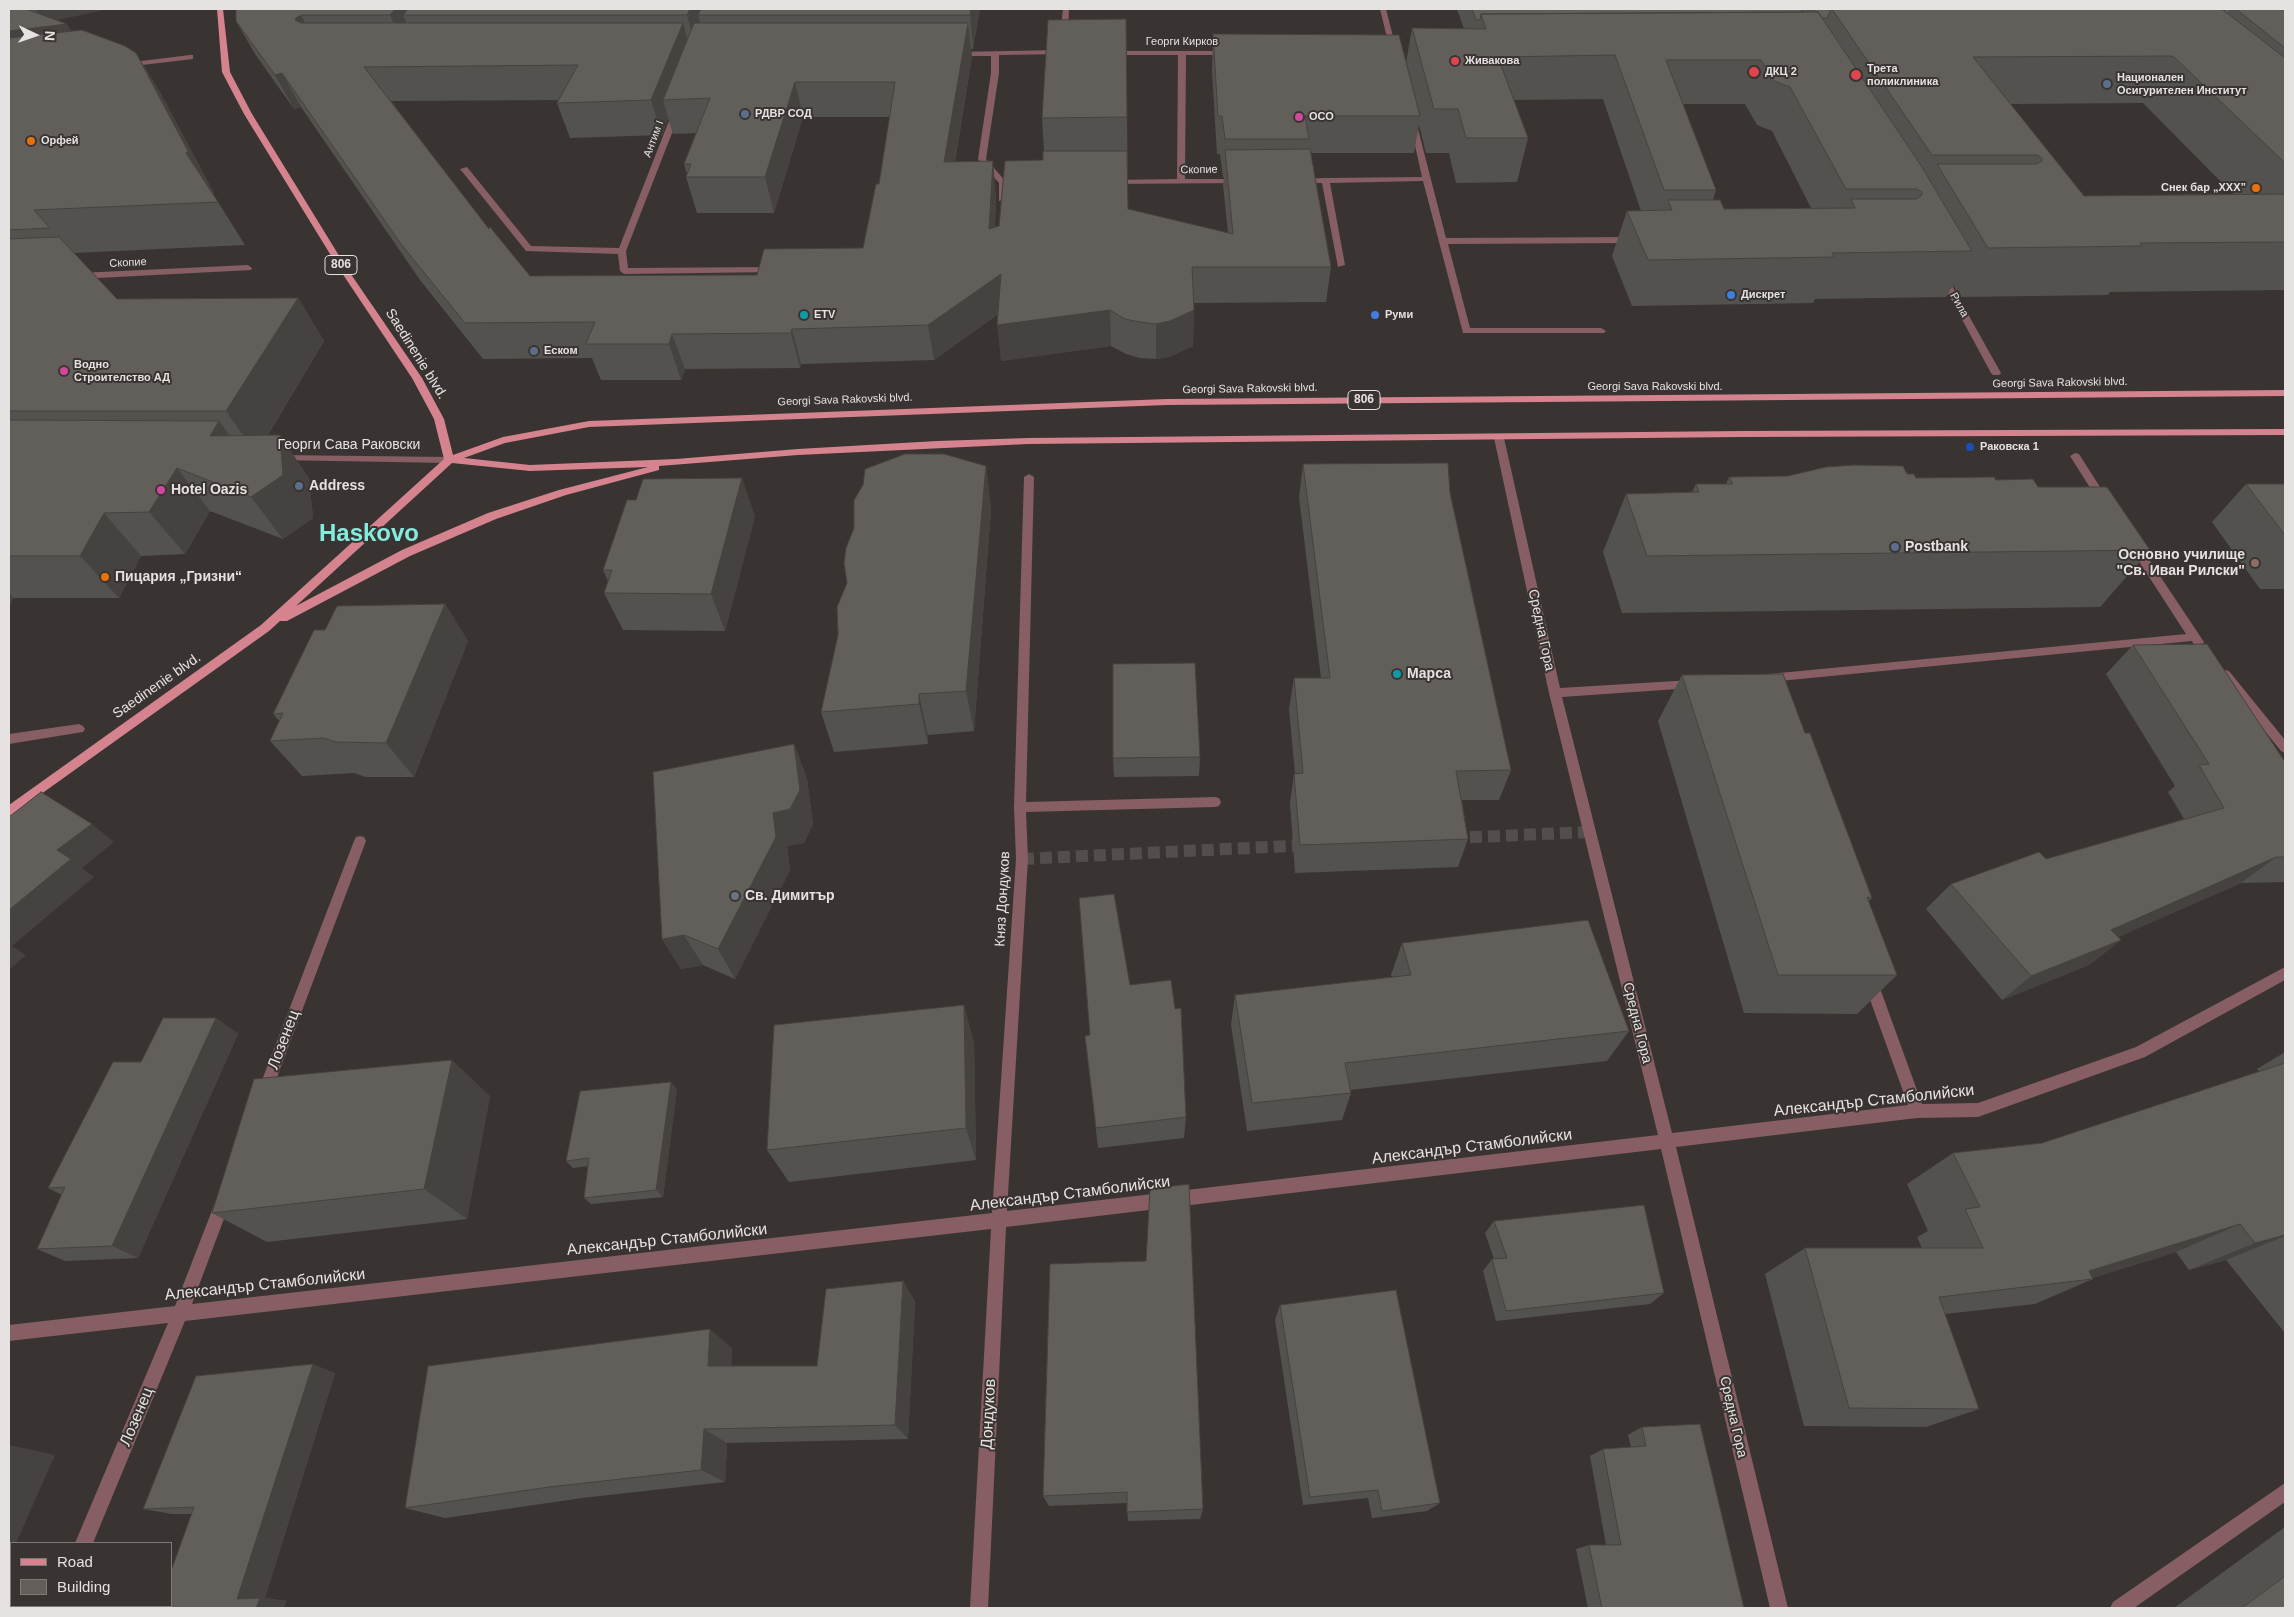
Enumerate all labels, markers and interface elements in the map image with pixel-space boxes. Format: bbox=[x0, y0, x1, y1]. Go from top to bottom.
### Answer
north arrow bbox=[10, 10, 60, 60]
text: N bbox=[42, 30, 58, 41]
street label: Георги Кирков bbox=[1146, 35, 1218, 49]
place label: Живакова bbox=[1465, 54, 1519, 68]
marker: Живакова bbox=[1449, 55, 1461, 67]
place label: Трета поликлиника bbox=[1867, 62, 1938, 88]
marker: ДКЦ 2 bbox=[1747, 65, 1761, 79]
place label: ДКЦ 2 bbox=[1765, 65, 1797, 79]
marker: Трета поликлиника bbox=[1849, 68, 1863, 82]
place label: Национален Осигурителен Институт bbox=[2117, 71, 2247, 97]
marker: Национален Осигурителен Институт bbox=[2101, 78, 2113, 90]
place label: РДВР СОД bbox=[755, 107, 812, 121]
marker: РДВР СОД bbox=[739, 108, 751, 120]
place label: ОСО bbox=[1309, 110, 1334, 124]
marker: ОСО bbox=[1293, 111, 1305, 123]
street label: Антим I bbox=[641, 119, 667, 159]
place label: Орфей bbox=[41, 134, 79, 148]
marker: Орфей bbox=[25, 135, 37, 147]
street label: Скопие bbox=[1180, 163, 1218, 177]
place label: Снек бар „ХХХ” bbox=[2161, 181, 2246, 195]
marker: Снек бар „ХХХ” bbox=[2250, 182, 2262, 194]
street label: Скопие bbox=[109, 255, 147, 271]
road number: 806 bbox=[325, 256, 357, 274]
place label: Дискрет bbox=[1741, 288, 1785, 302]
marker: Дискрет bbox=[1725, 289, 1737, 301]
street label: Рила bbox=[1947, 290, 1971, 320]
street label: Saedinenie blvd. bbox=[381, 306, 451, 402]
place label: ETV bbox=[814, 308, 835, 322]
place label: Руми bbox=[1385, 308, 1413, 322]
marker: ETV bbox=[798, 309, 810, 321]
marker: Руми bbox=[1369, 309, 1381, 321]
place label: Еском bbox=[544, 344, 578, 358]
marker: Еском bbox=[528, 345, 540, 357]
place label: Водно Строителство АД bbox=[74, 358, 170, 384]
marker: Водно Строителство АД bbox=[58, 365, 70, 377]
street label: Georgi Sava Rakovski blvd. bbox=[1992, 375, 2128, 391]
street label: Georgi Sava Rakovski blvd. bbox=[1587, 380, 1723, 394]
street label: Georgi Sava Rakovski blvd. bbox=[1182, 381, 1318, 397]
road number: 806 bbox=[1348, 390, 1380, 410]
street label: Georgi Sava Rakovski blvd. bbox=[777, 391, 913, 409]
street label: Георги Сава Раковски bbox=[278, 437, 420, 453]
place label: Раковска 1 bbox=[1980, 440, 2039, 454]
marker: Раковска 1 bbox=[1964, 441, 1976, 453]
place label: Address bbox=[309, 478, 365, 494]
marker: Address bbox=[293, 480, 305, 492]
place label: Hotel Oazis bbox=[171, 482, 247, 498]
marker: Hotel Oazis bbox=[155, 484, 167, 496]
district label: Haskovo bbox=[319, 520, 419, 548]
place label: Postbank bbox=[1905, 539, 1968, 555]
marker: Postbank bbox=[1889, 541, 1901, 553]
place label: Основно училище "Св. Иван Рилски" bbox=[2117, 547, 2245, 580]
marker: Основно училище "Св. Иван Рилски" bbox=[2249, 557, 2261, 569]
place label: Пицария „Гризни“ bbox=[115, 569, 242, 585]
marker: Пицария „Гризни“ bbox=[99, 571, 111, 583]
street label: Средна Гора bbox=[1524, 588, 1558, 672]
street label: Saedinenie blvd. bbox=[110, 649, 204, 723]
place label: Марса bbox=[1407, 666, 1451, 682]
marker: Марса bbox=[1391, 668, 1403, 680]
street label: Княз Дондуков bbox=[992, 851, 1014, 947]
place label: Св. Димитър bbox=[745, 888, 835, 904]
marker: Св. Димитър bbox=[729, 890, 741, 902]
street label: Средна Гора bbox=[1619, 981, 1655, 1065]
street label: Лозенец bbox=[264, 1008, 304, 1072]
street label: Александър Стамболийски bbox=[1773, 1081, 1975, 1121]
street label: Александър Стамболийски bbox=[1371, 1125, 1573, 1169]
street label: Александър Стамболийски bbox=[969, 1172, 1171, 1216]
street label: Александър Стамболийски bbox=[566, 1220, 768, 1260]
street label: Александър Стамболийски bbox=[164, 1265, 366, 1305]
street label: Средна Гора bbox=[1715, 1375, 1751, 1459]
street label: Дондуков bbox=[978, 1378, 1000, 1450]
street label: Лозенец bbox=[116, 1385, 158, 1449]
legend bbox=[10, 1542, 172, 1607]
text: Road bbox=[57, 1553, 93, 1570]
text: Building bbox=[57, 1578, 110, 1595]

